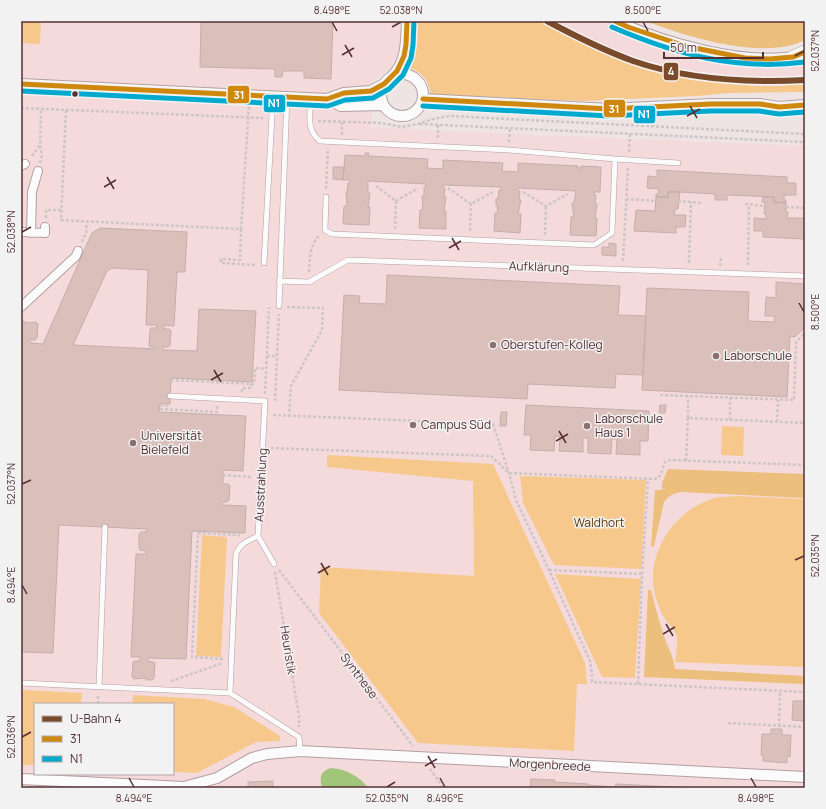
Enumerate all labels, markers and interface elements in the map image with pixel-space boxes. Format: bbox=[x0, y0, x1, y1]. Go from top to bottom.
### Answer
text: 8.498°E bbox=[314, 3, 350, 17]
text: 52.038°N bbox=[380, 3, 422, 17]
text: 8.500°E bbox=[625, 3, 662, 17]
text: 52.037°N bbox=[808, 30, 822, 72]
scale bar bbox=[664, 34, 763, 60]
text: 50 m bbox=[670, 39, 697, 56]
line badge: 4 bbox=[663, 62, 679, 81]
text: 4 bbox=[668, 63, 675, 78]
line badge: 31 bbox=[227, 85, 250, 104]
text: 31 bbox=[233, 87, 245, 102]
unlabelled marker bbox=[70, 89, 80, 99]
line badge: N1 bbox=[263, 94, 286, 113]
text: N1 bbox=[268, 95, 280, 110]
line badge: 31 bbox=[603, 99, 626, 118]
text: 31 bbox=[608, 101, 620, 116]
line badge: N1 bbox=[633, 105, 656, 124]
text: N1 bbox=[638, 106, 650, 121]
text: 52.038°N bbox=[4, 211, 18, 253]
street label: Aufklärung bbox=[509, 257, 570, 276]
text: 8.500°E bbox=[808, 293, 822, 330]
place label: Oberstufen-Kolleg bbox=[501, 336, 603, 353]
marker: Oberstufen-Kolleg bbox=[488, 340, 498, 350]
place label: Laborschule bbox=[724, 347, 792, 364]
marker: Laborschule bbox=[711, 351, 721, 361]
place label: Laborschule Haus 1 bbox=[595, 410, 663, 441]
place label: Campus Süd bbox=[421, 416, 491, 433]
marker: Campus Süd bbox=[408, 420, 418, 430]
marker: Laborschule Haus 1 bbox=[582, 421, 592, 431]
place label: Universität Bielefeld bbox=[141, 427, 202, 458]
marker: Universität Bielefeld bbox=[128, 438, 138, 448]
street label: Ausstrahlung bbox=[250, 447, 271, 522]
text: 52.037°N bbox=[4, 463, 18, 505]
park label: Waldhort bbox=[574, 514, 625, 531]
text: 52.035°N bbox=[808, 535, 822, 577]
text: 8.494°E bbox=[4, 566, 18, 603]
street label: Heuristik bbox=[276, 624, 301, 677]
street label: Synthese bbox=[337, 649, 382, 702]
legend bbox=[34, 703, 174, 775]
text: U-Bahn 4 bbox=[70, 710, 121, 727]
text: 52.036°N bbox=[4, 715, 18, 758]
text: 31 bbox=[70, 730, 81, 747]
text: N1 bbox=[70, 750, 83, 767]
street label: Morgenbreede bbox=[509, 754, 591, 775]
text: 8.494°E bbox=[116, 791, 153, 805]
text: 52.035°N bbox=[366, 791, 408, 805]
text: 8.496°E bbox=[427, 791, 464, 805]
text: 8.498°E bbox=[738, 791, 774, 805]

